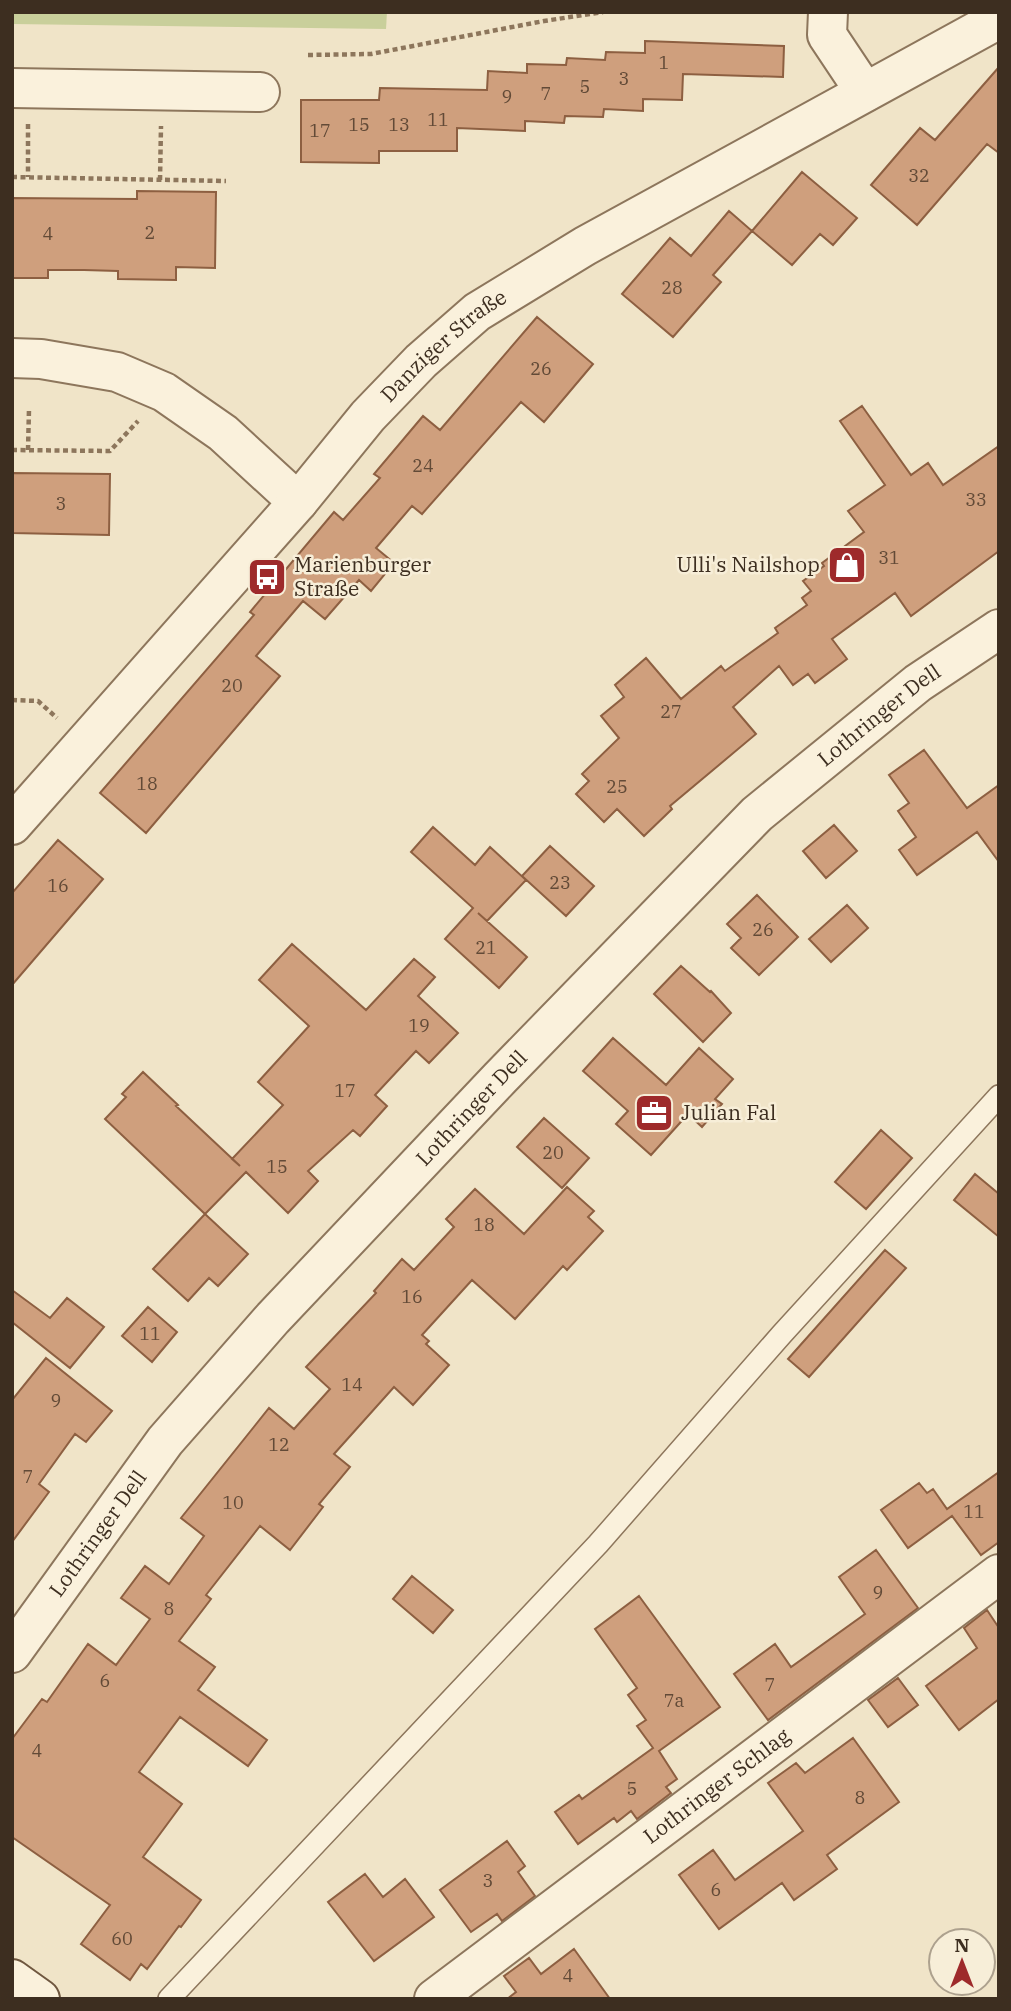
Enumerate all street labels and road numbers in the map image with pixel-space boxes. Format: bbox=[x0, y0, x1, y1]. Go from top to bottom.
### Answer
street label: Danziger Straße bbox=[374, 282, 511, 408]
street label: Lothringer Dell bbox=[811, 657, 946, 772]
street label: Lothringer Dell bbox=[409, 1044, 533, 1171]
street label: Lothringer Dell bbox=[42, 1464, 152, 1602]
street label: Lothringer Schlag bbox=[637, 1721, 796, 1850]

